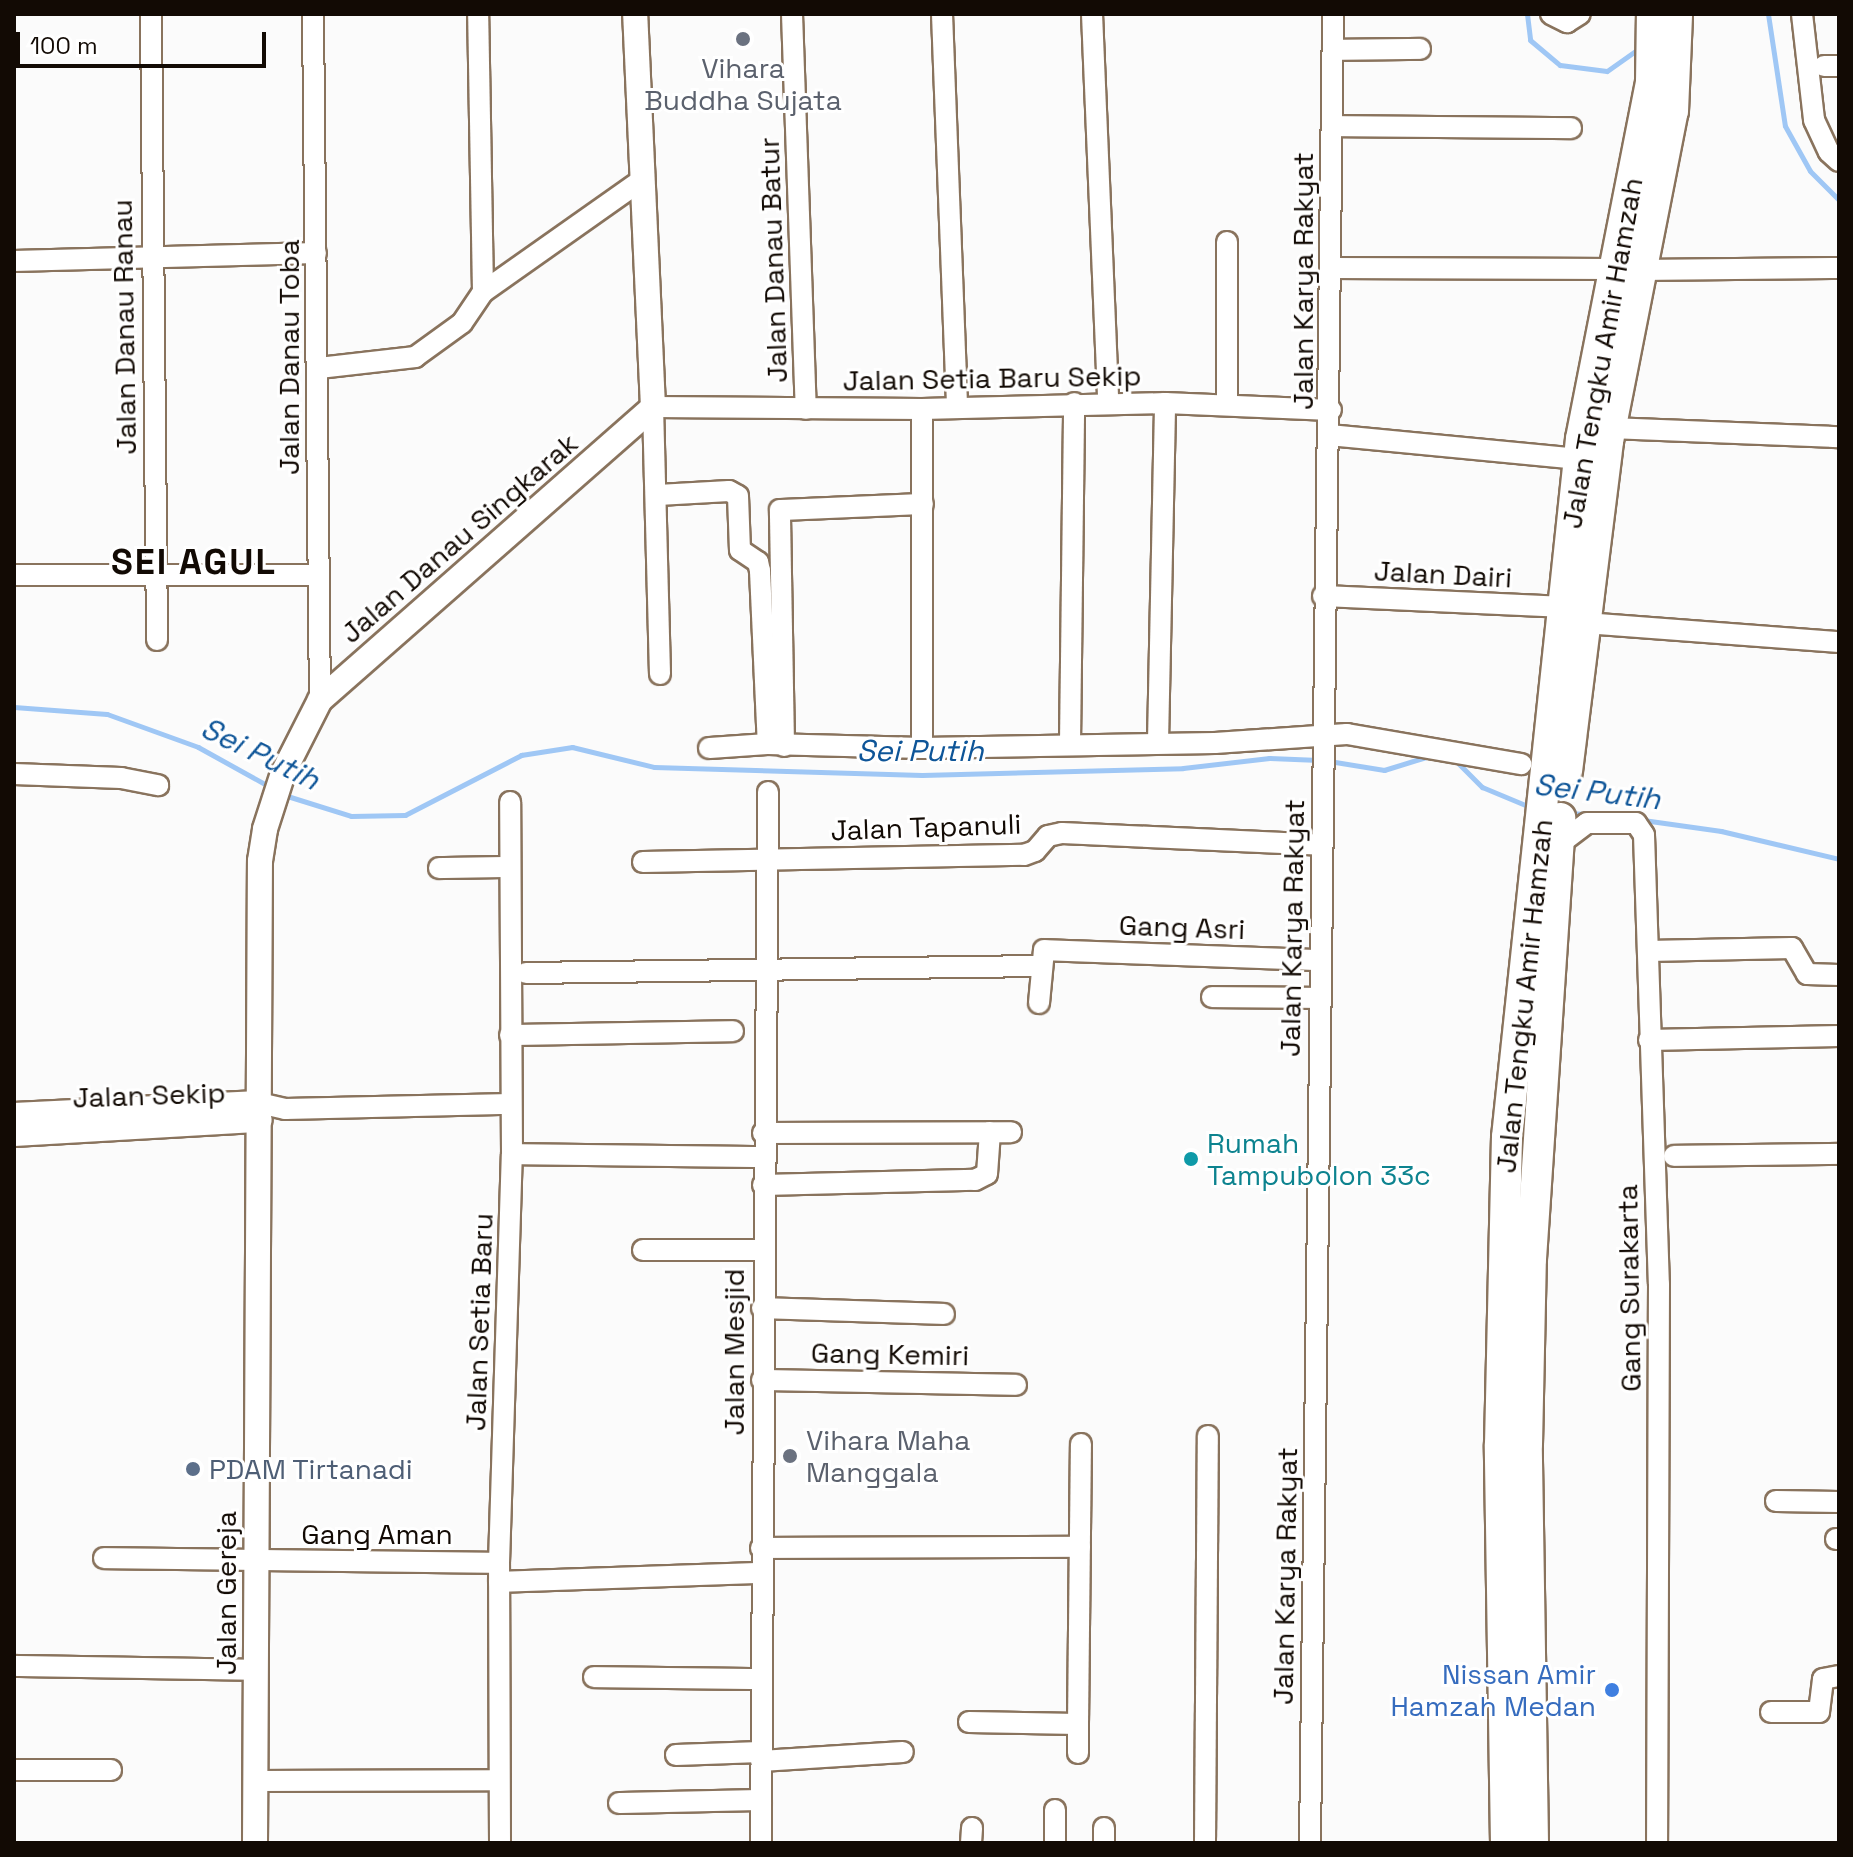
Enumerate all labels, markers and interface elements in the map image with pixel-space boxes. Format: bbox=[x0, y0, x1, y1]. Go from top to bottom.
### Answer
scale bar bbox=[20, 16, 270, 66]
text: 100 m bbox=[30, 30, 98, 61]
marker: Vihara Buddha Sujata bbox=[734, 30, 752, 48]
place label: Vihara Buddha Sujata bbox=[644, 51, 842, 117]
street label: Jalan Danau Batur bbox=[752, 137, 794, 383]
street label: Jalan Karya Rakyat bbox=[1286, 152, 1320, 410]
street label: Jalan Tengku Amir Hamzah bbox=[1554, 174, 1650, 532]
street label: Jalan Danau Ranau bbox=[105, 199, 143, 455]
street label: Jalan Danau Toba bbox=[272, 239, 306, 475]
street label: Jalan Setia Baru Sekip bbox=[842, 359, 1142, 397]
street label: Jalan Danau Singkarak bbox=[334, 426, 584, 650]
district label: SEI AGUL bbox=[111, 541, 277, 585]
street label: Jalan Dairi bbox=[1373, 554, 1513, 594]
water label: Sei Putih bbox=[195, 710, 325, 798]
water label: Sei Putih bbox=[856, 733, 984, 769]
water label: Sei Putih bbox=[1532, 766, 1662, 818]
street label: Jalan Karya Rakyat bbox=[1273, 799, 1311, 1057]
street label: Jalan Tapanuli bbox=[830, 807, 1022, 847]
street label: Jalan Tengku Amir Hamzah bbox=[1489, 817, 1559, 1175]
street label: Gang Asri bbox=[1118, 908, 1246, 946]
street label: Jalan Sekip bbox=[72, 1076, 226, 1114]
place label: Rumah Tampubolon 33c bbox=[1207, 1126, 1431, 1192]
marker: Rumah Tampubolon 33c bbox=[1182, 1150, 1200, 1168]
street label: Gang Surakarta bbox=[1610, 1184, 1648, 1392]
street label: Jalan Setia Baru bbox=[458, 1213, 500, 1431]
street label: Jalan Mesjid bbox=[717, 1269, 751, 1435]
street label: Gang Kemiri bbox=[811, 1336, 969, 1372]
place label: Vihara Maha Manggala bbox=[806, 1423, 970, 1489]
marker: Vihara Maha Manggala bbox=[781, 1447, 799, 1465]
street label: Jalan Karya Rakyat bbox=[1266, 1447, 1304, 1705]
place label: PDAM Tirtanadi bbox=[209, 1452, 413, 1486]
marker: PDAM Tirtanadi bbox=[184, 1460, 202, 1478]
street label: Jalan Gereja bbox=[209, 1511, 243, 1675]
street label: Gang Aman bbox=[301, 1517, 453, 1551]
place label: Nissan Amir Hamzah Medan bbox=[1390, 1657, 1596, 1723]
marker: Nissan Amir Hamzah Medan bbox=[1603, 1681, 1621, 1699]

